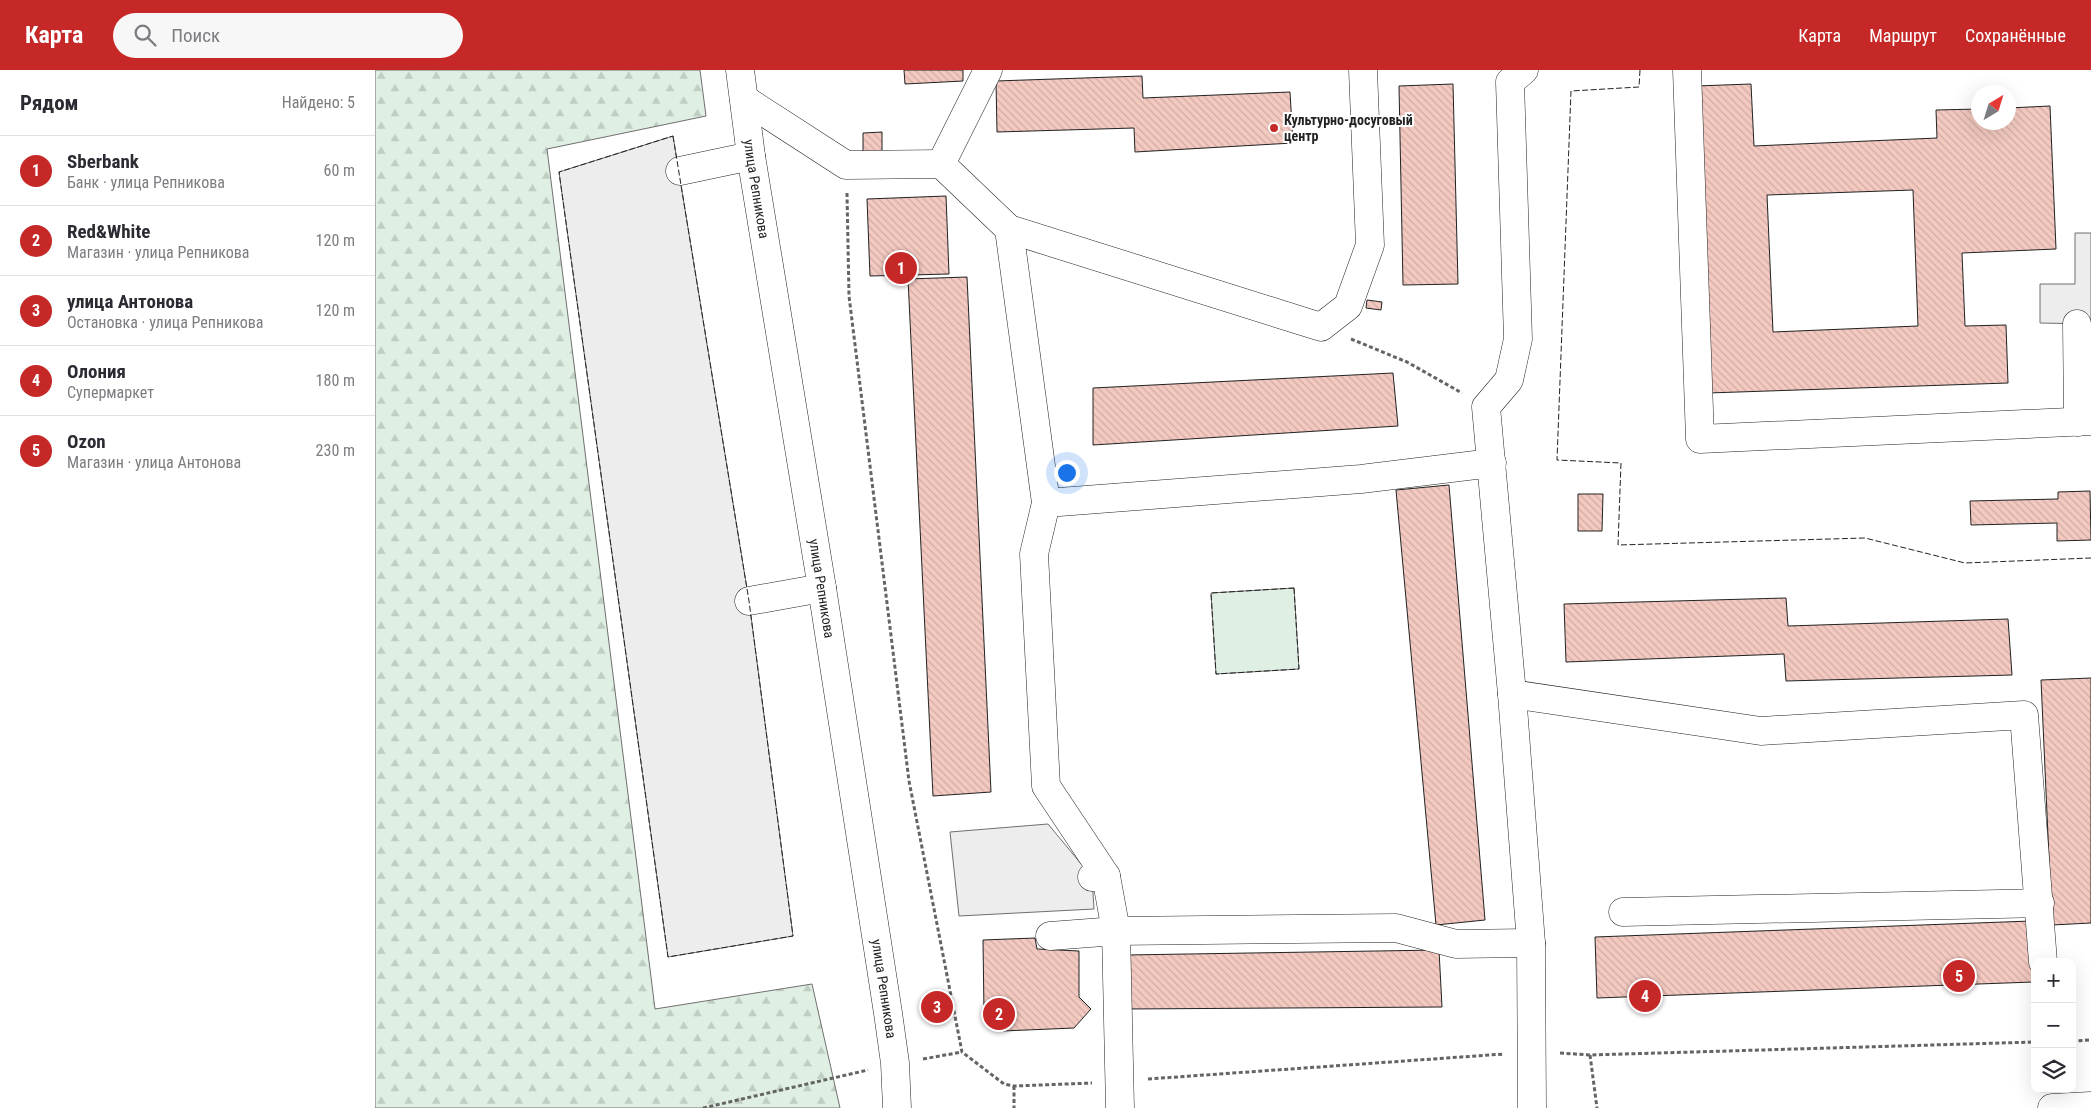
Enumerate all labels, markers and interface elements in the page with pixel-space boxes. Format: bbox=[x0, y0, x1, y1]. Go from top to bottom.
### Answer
search box bbox=[113, 13, 463, 58]
text: Карта bbox=[25, 21, 83, 49]
icon: search bbox=[131, 21, 159, 49]
text: Поиск bbox=[171, 24, 220, 47]
text: Карта bbox=[1798, 25, 1841, 46]
text: Маршрут bbox=[1869, 25, 1937, 46]
text: Сохранённые bbox=[1965, 25, 2066, 46]
north arrow bbox=[1971, 85, 2016, 130]
text: Рядом bbox=[20, 91, 79, 115]
text: Найдено: 5 bbox=[282, 93, 355, 112]
place label: Культурно-досуговый центр bbox=[1284, 112, 1413, 144]
marker: Культурно-досуговый центр bbox=[1268, 122, 1280, 134]
street label: улица Репникова bbox=[741, 138, 772, 240]
text: Sberbank bbox=[67, 150, 139, 173]
text: 1 bbox=[32, 161, 40, 180]
text: 60 m bbox=[323, 161, 355, 180]
text: Банк · улица Репникова bbox=[67, 173, 225, 192]
text: Red&White bbox=[67, 220, 150, 243]
text: 2 bbox=[32, 231, 40, 250]
text: 120 m bbox=[316, 231, 355, 250]
text: Магазин · улица Репникова bbox=[67, 243, 249, 262]
pin: 1 bbox=[885, 249, 917, 287]
text: улица Антонова bbox=[67, 290, 193, 313]
text: 3 bbox=[32, 301, 40, 320]
text: 120 m bbox=[316, 301, 355, 320]
text: Остановка · улица Репникова bbox=[67, 313, 264, 332]
text: Олония bbox=[67, 360, 126, 383]
text: 4 bbox=[32, 371, 40, 390]
text: 180 m bbox=[316, 371, 355, 390]
text: Супермаркет bbox=[67, 383, 154, 402]
text: Ozon bbox=[67, 430, 106, 453]
text: 5 bbox=[32, 441, 40, 460]
text: 230 m bbox=[316, 441, 355, 460]
text: Магазин · улица Антонова bbox=[67, 453, 241, 472]
your location bbox=[1054, 460, 1080, 486]
street label: улица Репникова bbox=[806, 538, 838, 639]
street label: улица Репникова bbox=[869, 938, 899, 1039]
pin: 5 bbox=[1943, 957, 1975, 995]
map controls bbox=[2031, 958, 2076, 1093]
button: + bbox=[2031, 958, 2076, 1003]
pin: 4 bbox=[1629, 977, 1661, 1015]
pin: 3 bbox=[921, 988, 953, 1026]
pin: 2 bbox=[983, 995, 1015, 1033]
button: − bbox=[2031, 1003, 2076, 1048]
button: layers bbox=[2031, 1048, 2076, 1093]

